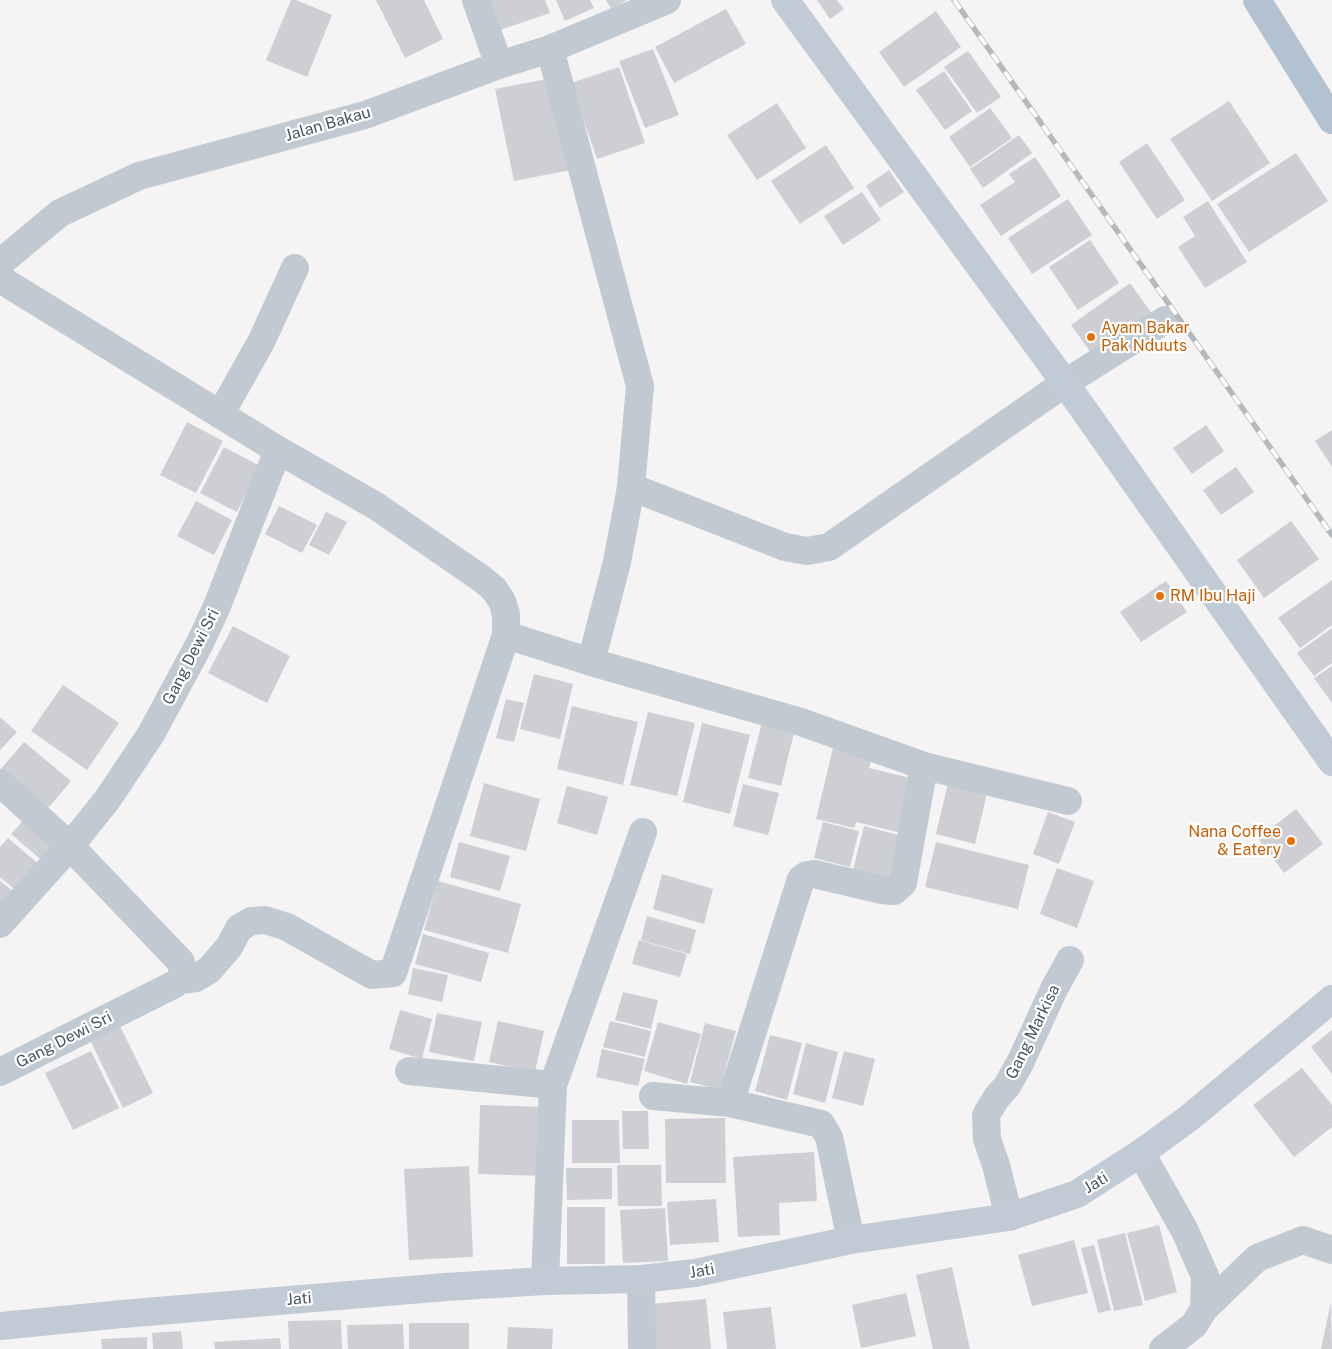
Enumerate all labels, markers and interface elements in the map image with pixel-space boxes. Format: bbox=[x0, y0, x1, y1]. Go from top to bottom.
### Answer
street label: Jalan Bakau bbox=[283, 103, 373, 145]
place label: Ayam Bakar Pak Nduuts bbox=[1101, 318, 1190, 356]
marker: Ayam Bakar Pak Nduuts bbox=[1085, 331, 1097, 343]
place label: RM Ibu Haji bbox=[1170, 586, 1255, 606]
marker: RM Ibu Haji bbox=[1154, 590, 1166, 602]
street label: Gang Dewi Sri bbox=[159, 606, 223, 708]
place label: Nana Coffee & Eatery bbox=[1188, 822, 1281, 860]
marker: Nana Coffee & Eatery bbox=[1285, 835, 1297, 847]
street label: Gang Markisa bbox=[1002, 982, 1064, 1082]
street label: Gang Dewi Sri bbox=[13, 1008, 115, 1072]
street label: Jati bbox=[1080, 1168, 1112, 1198]
street label: Jati bbox=[688, 1259, 716, 1283]
street label: Jati bbox=[286, 1288, 312, 1310]

